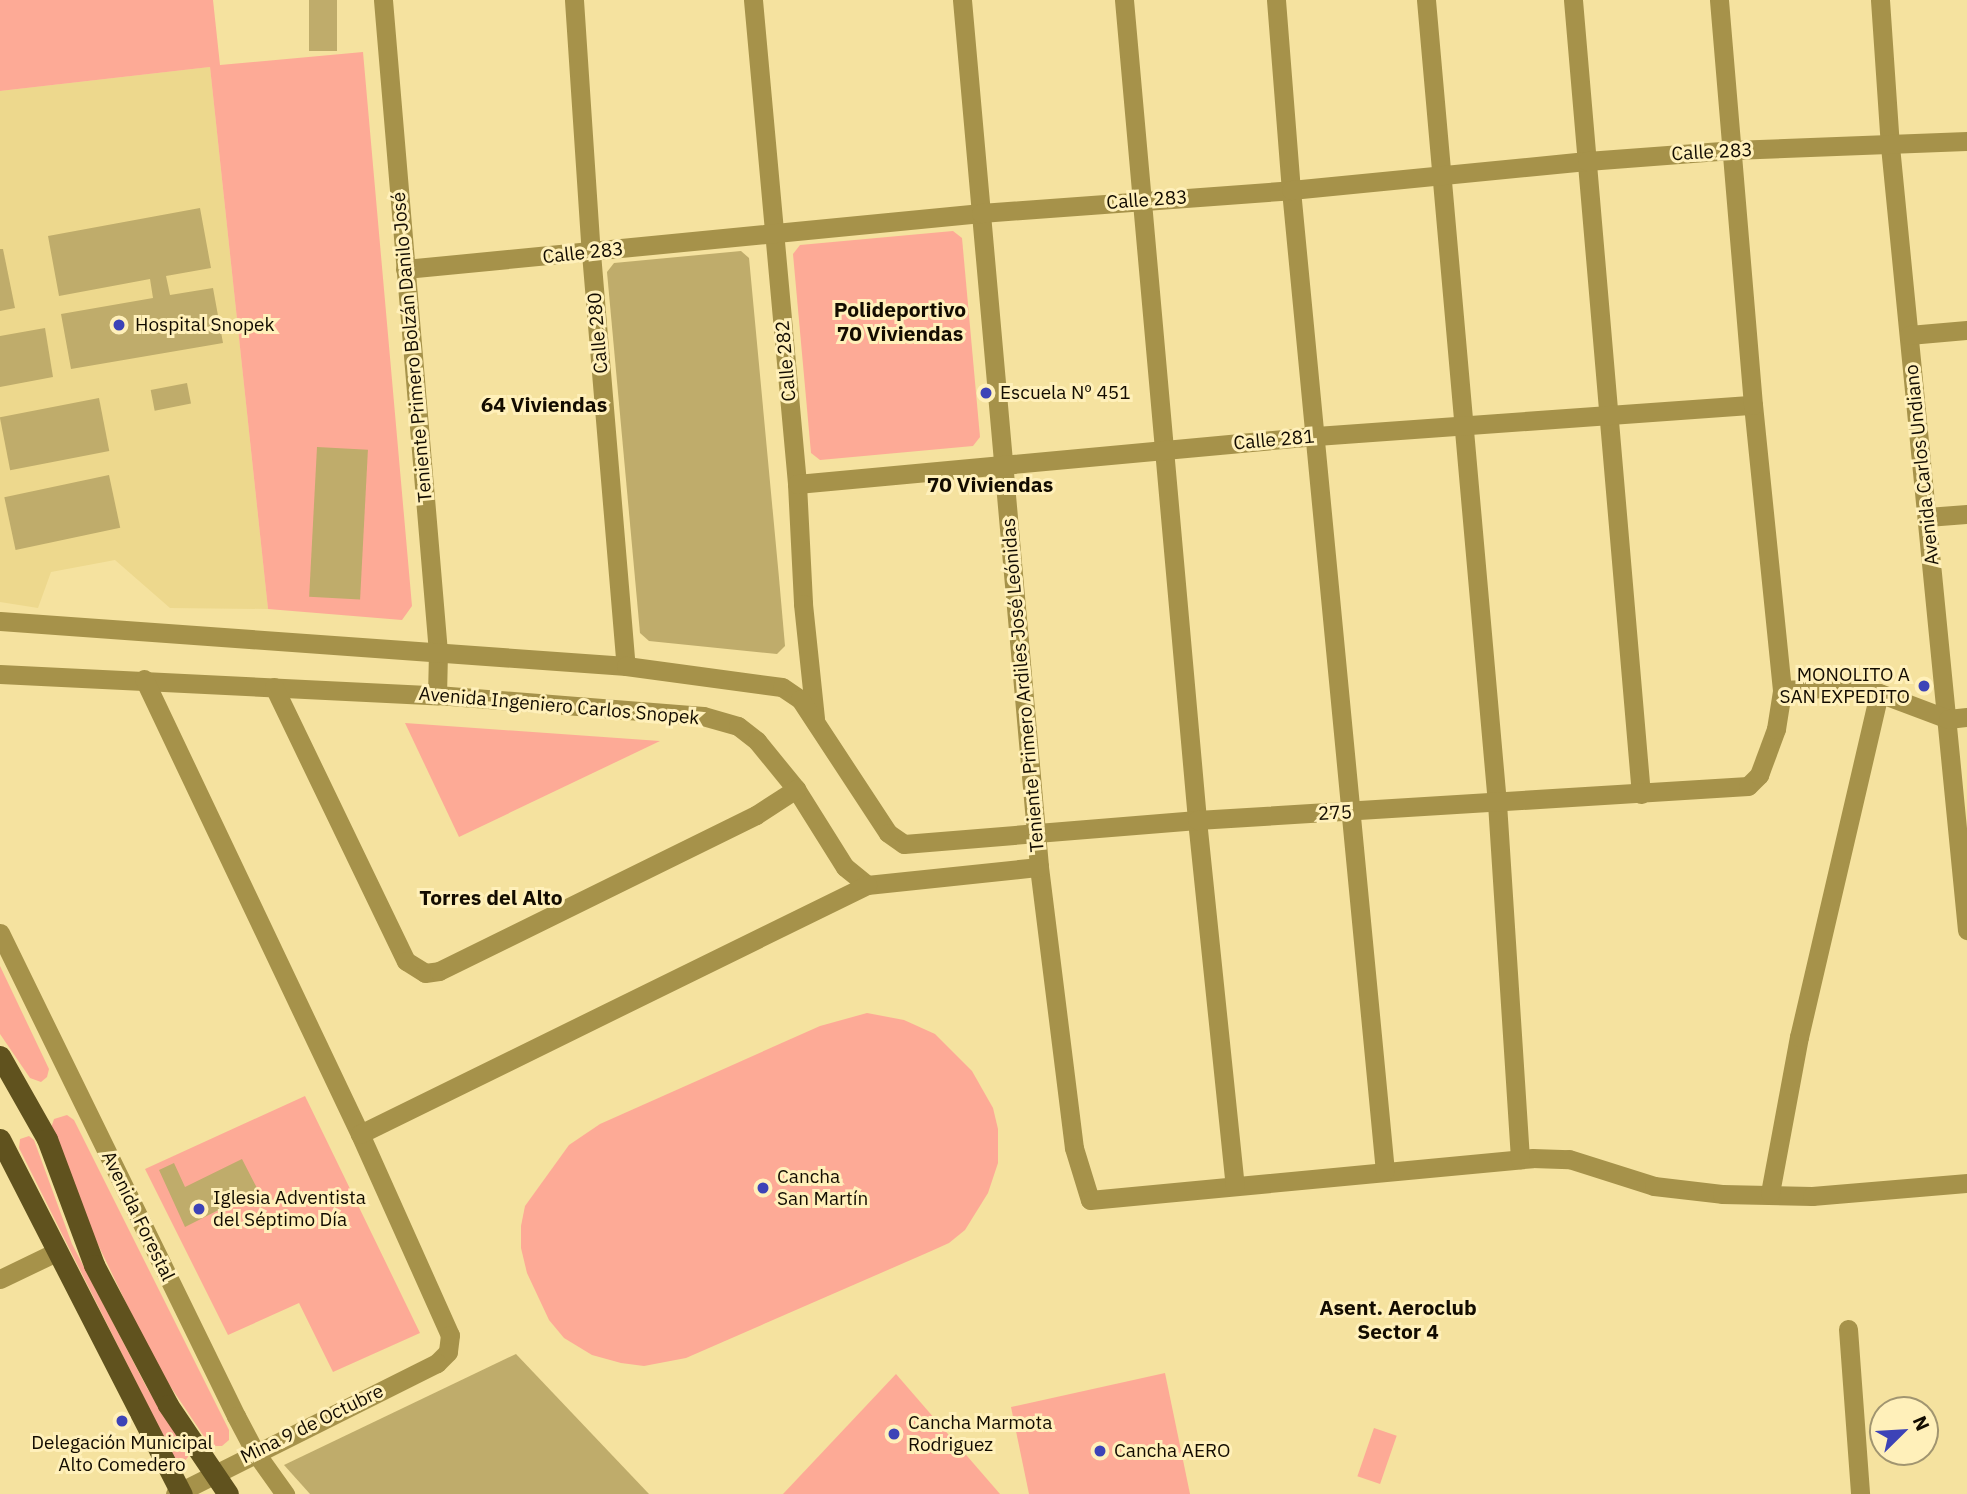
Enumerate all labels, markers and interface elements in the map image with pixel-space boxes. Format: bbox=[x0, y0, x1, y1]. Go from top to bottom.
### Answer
street label: Calle 283 bbox=[1671, 138, 1753, 166]
street label: Calle 283 bbox=[1106, 186, 1188, 214]
street label: Teniente Primero Bolzán Danilo José bbox=[387, 191, 437, 503]
street label: Calle 283 bbox=[541, 237, 625, 269]
street label: Calle 280 bbox=[583, 292, 613, 374]
district label: Polideportivo 70 Viviendas bbox=[834, 296, 966, 346]
place label: Hospital Snopek bbox=[135, 314, 274, 336]
marker: Hospital Snopek bbox=[109, 315, 129, 335]
street label: Calle 282 bbox=[771, 320, 801, 402]
street label: Avenida Carlos Undiano bbox=[1900, 363, 1944, 567]
place label: Escuela Nº 451 bbox=[1000, 382, 1131, 404]
marker: Escuela Nº 451 bbox=[978, 385, 994, 401]
district label: 64 Viviendas bbox=[481, 391, 607, 417]
street label: Calle 281 bbox=[1233, 425, 1315, 455]
district label: 70 Viviendas bbox=[927, 471, 1053, 497]
street label: Teniente Primero Ardiles José Leónidas bbox=[997, 517, 1049, 853]
place label: MONOLITO A SAN EXPEDITO bbox=[1779, 664, 1910, 708]
marker: MONOLITO A SAN EXPEDITO bbox=[1916, 678, 1932, 694]
street label: Avenida Ingeniero Carlos Snopek bbox=[418, 682, 700, 730]
street label: 275 bbox=[1317, 801, 1353, 825]
district label: Torres del Alto bbox=[419, 884, 563, 910]
street label: Avenida Forestal bbox=[97, 1147, 179, 1285]
place label: Cancha San Martín bbox=[777, 1166, 868, 1210]
marker: Cancha San Martín bbox=[755, 1180, 771, 1196]
place label: Iglesia Adventista del Séptimo Día bbox=[213, 1187, 366, 1231]
marker: Iglesia Adventista del Séptimo Día bbox=[191, 1201, 207, 1217]
district label: Asent. Aeroclub Sector 4 bbox=[1319, 1294, 1477, 1344]
street label: Mina 9 de Octubre bbox=[237, 1380, 387, 1468]
north arrow bbox=[1869, 1396, 1939, 1466]
place label: Cancha Marmota Rodriguez bbox=[908, 1412, 1052, 1456]
text: N bbox=[1908, 1412, 1935, 1434]
marker: Delegación Municipal Alto Comedero bbox=[114, 1413, 130, 1429]
marker: Cancha Marmota Rodriguez bbox=[886, 1426, 902, 1442]
place label: Delegación Municipal Alto Comedero bbox=[31, 1432, 213, 1476]
place label: Cancha AERO bbox=[1114, 1440, 1230, 1462]
marker: Cancha AERO bbox=[1092, 1443, 1108, 1459]

